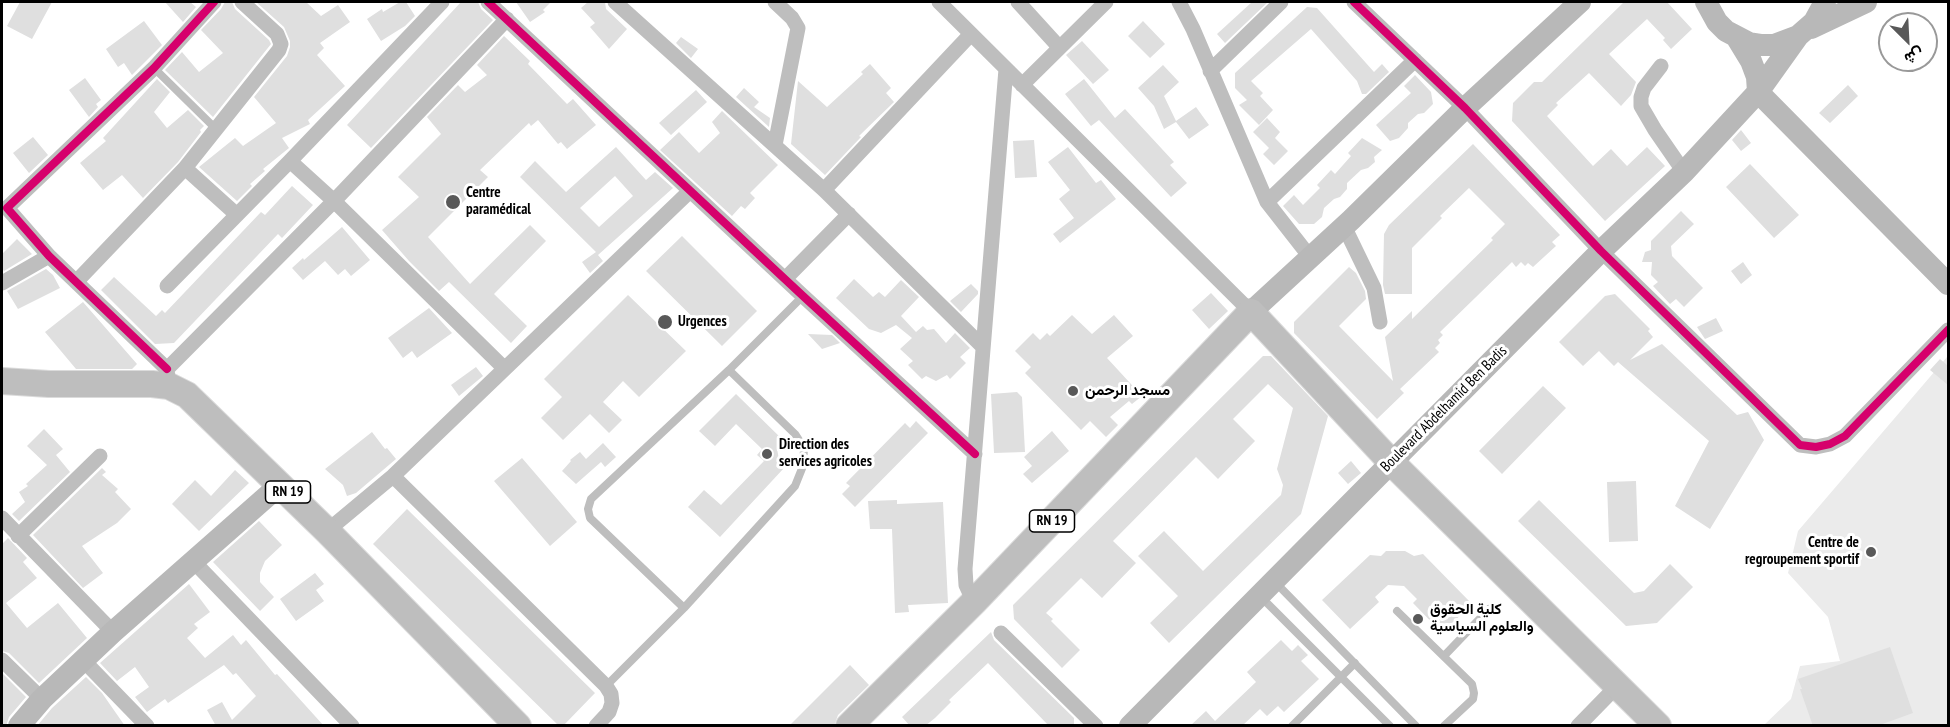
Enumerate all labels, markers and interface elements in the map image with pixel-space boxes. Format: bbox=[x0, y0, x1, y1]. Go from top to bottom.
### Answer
north arrow bbox=[1878, 12, 1938, 72]
text: ش bbox=[1902, 44, 1927, 70]
place label: Centre paramédical bbox=[466, 184, 531, 219]
marker: Centre paramédical bbox=[444, 193, 462, 211]
marker: Urgences bbox=[656, 313, 674, 331]
place label: Urgences bbox=[678, 313, 727, 331]
street label: Boulevard Abdelhamid Ben Badis bbox=[1377, 342, 1511, 476]
place label: مسجد الرحمن bbox=[1085, 382, 1170, 400]
marker: مسجد الرحمن bbox=[1066, 384, 1080, 398]
place label: Direction des services agricoles bbox=[779, 436, 872, 471]
marker: Direction des services agricoles bbox=[760, 447, 774, 461]
road number: RN 19 bbox=[266, 481, 310, 503]
road number: RN 19 bbox=[1030, 510, 1074, 532]
place label: Centre de regroupement sportif bbox=[1745, 534, 1859, 569]
marker: Centre de regroupement sportif bbox=[1864, 545, 1878, 559]
place label: كلية الحقوق والعلوم السياسية bbox=[1430, 601, 1534, 636]
marker: كلية الحقوق والعلوم السياسية bbox=[1411, 612, 1425, 626]

